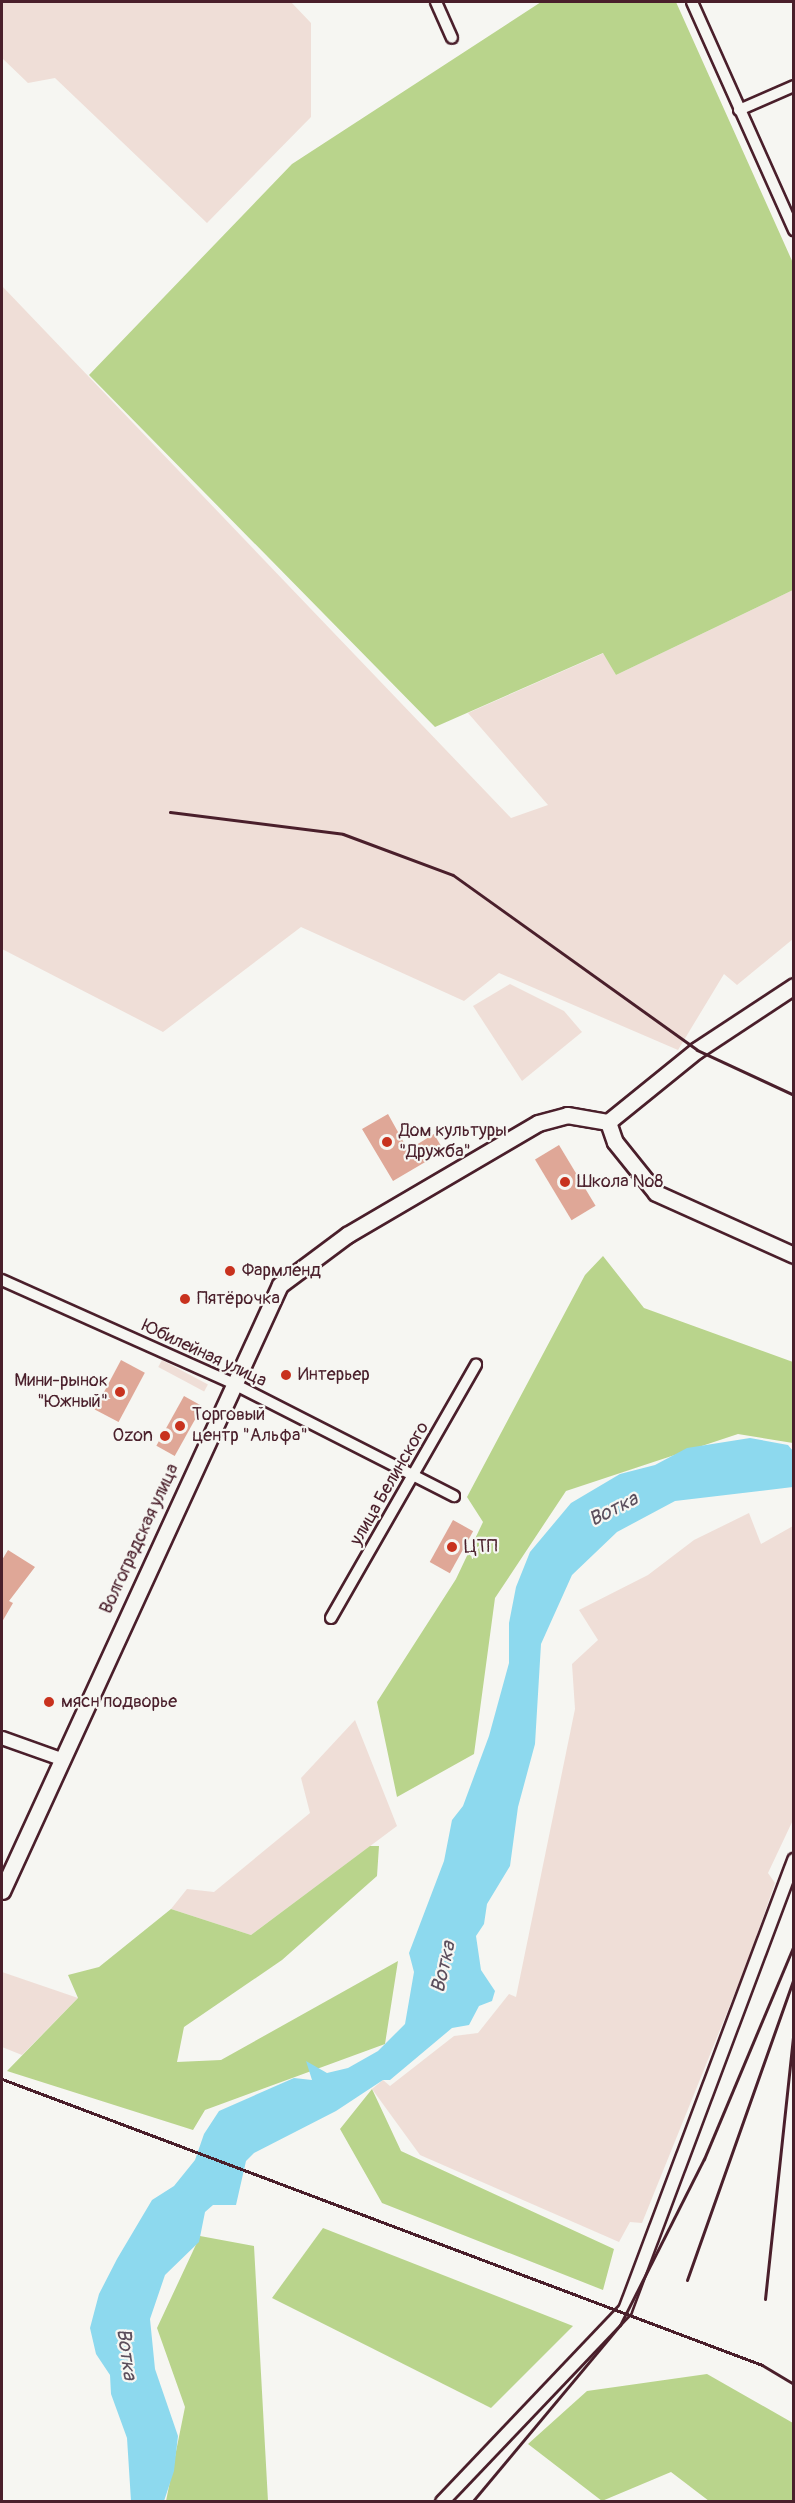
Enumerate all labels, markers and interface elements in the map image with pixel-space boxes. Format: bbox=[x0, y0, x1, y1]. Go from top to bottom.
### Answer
place label: Дом культуры "Дружба" bbox=[399, 1121, 507, 1164]
marker: Дом культуры "Дружба" bbox=[380, 1135, 394, 1149]
place label: Школа №8 bbox=[577, 1171, 663, 1193]
marker: Школа №8 bbox=[558, 1175, 572, 1189]
place label: Фармленд bbox=[242, 1260, 321, 1282]
marker: Фармленд bbox=[223, 1264, 237, 1278]
place label: Пятёрочка bbox=[197, 1288, 280, 1310]
marker: Пятёрочка bbox=[178, 1292, 192, 1306]
street label: Юбилейная улица bbox=[138, 1316, 270, 1392]
place label: Интерьер bbox=[298, 1364, 370, 1386]
marker: Интерьер bbox=[279, 1368, 293, 1382]
place label: Мини-рынок "Южный" bbox=[14, 1371, 108, 1414]
marker: Мини-рынок "Южный" bbox=[113, 1385, 127, 1399]
place label: Торговый центр "Альфа" bbox=[192, 1405, 308, 1448]
marker: Торговый центр "Альфа" bbox=[173, 1419, 187, 1433]
street label: улица Белинского bbox=[346, 1419, 434, 1549]
place label: Ozon bbox=[113, 1425, 153, 1447]
marker: Ozon bbox=[158, 1429, 172, 1443]
street label: Волгоградская улица bbox=[96, 1461, 184, 1617]
water label: Вотка bbox=[585, 1487, 641, 1531]
place label: ЦТП bbox=[464, 1536, 498, 1558]
marker: ЦТП bbox=[445, 1540, 459, 1554]
place label: мясн подворье bbox=[61, 1691, 177, 1713]
marker: мясн подворье bbox=[42, 1695, 56, 1709]
water label: Вотка bbox=[425, 1939, 461, 1995]
water label: Вотка bbox=[112, 2327, 142, 2381]

